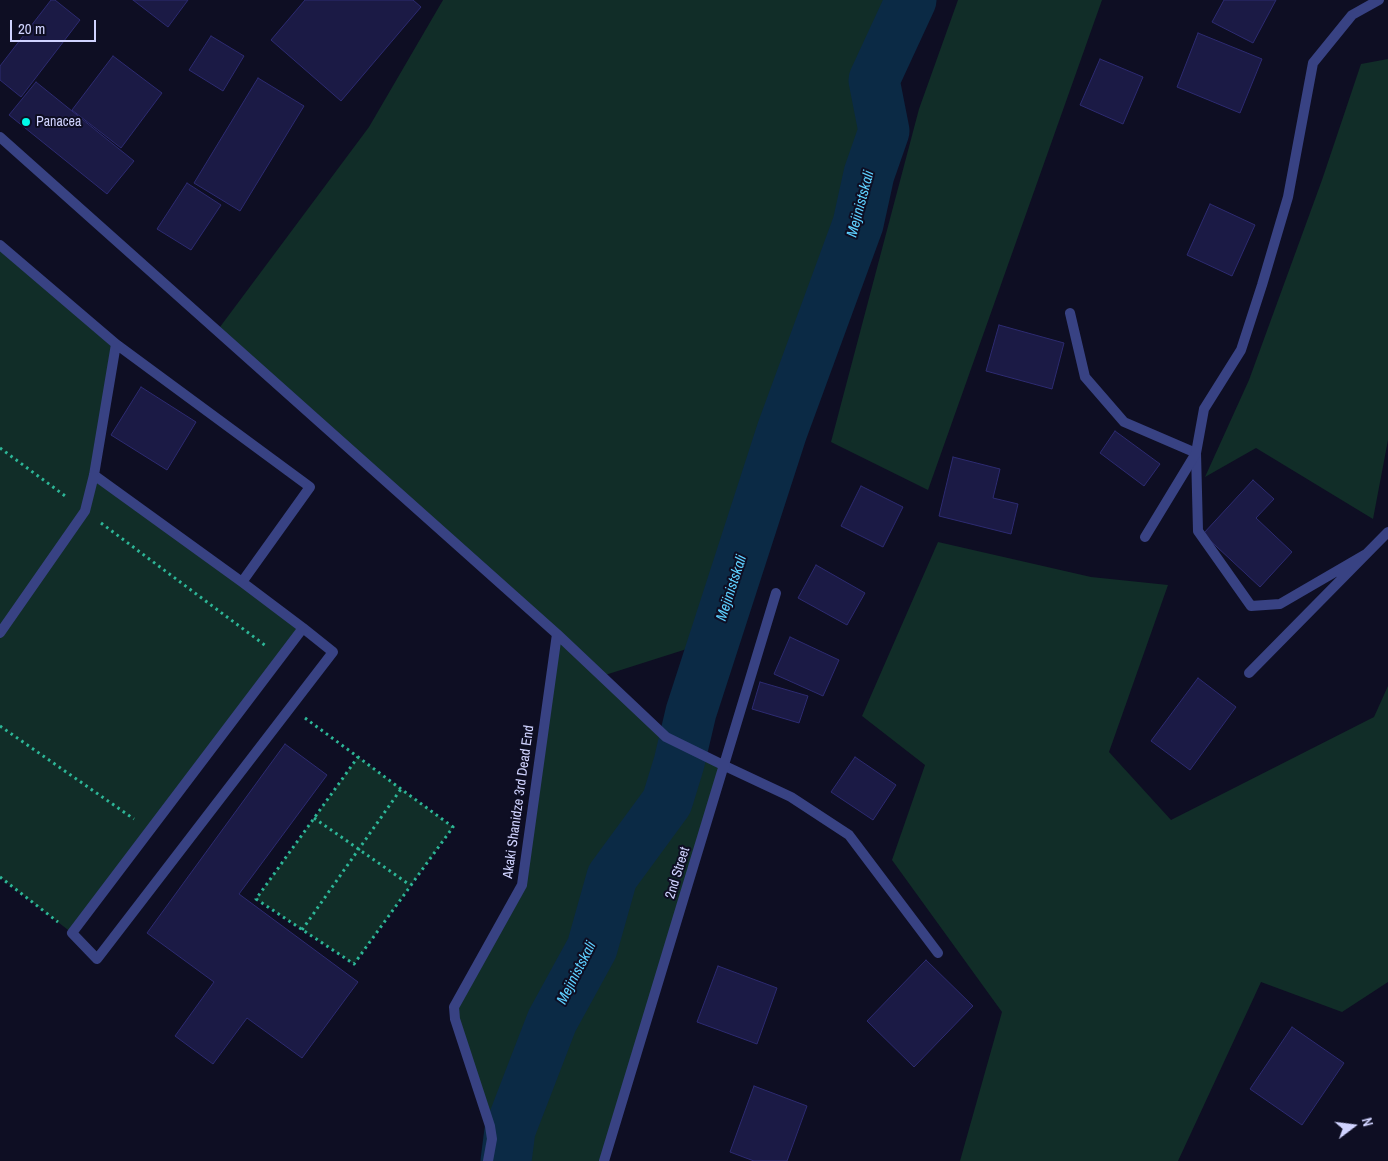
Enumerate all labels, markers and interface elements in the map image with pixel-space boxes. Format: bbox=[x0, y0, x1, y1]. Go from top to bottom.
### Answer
scale bar bbox=[12, 10, 99, 42]
text: 20 m bbox=[18, 18, 45, 39]
place label: Panacea bbox=[36, 114, 81, 130]
marker: Panacea bbox=[20, 116, 32, 128]
water label: Mejinistskali bbox=[843, 169, 879, 239]
water label: Mejinistskali bbox=[713, 553, 751, 623]
street label: Akaki Shanidze 3rd Dead End bbox=[500, 724, 538, 880]
street label: 2nd Street bbox=[662, 845, 694, 901]
water label: Mejinistskali bbox=[553, 938, 601, 1008]
north arrow bbox=[1328, 1101, 1378, 1151]
text: N bbox=[1358, 1116, 1377, 1128]

